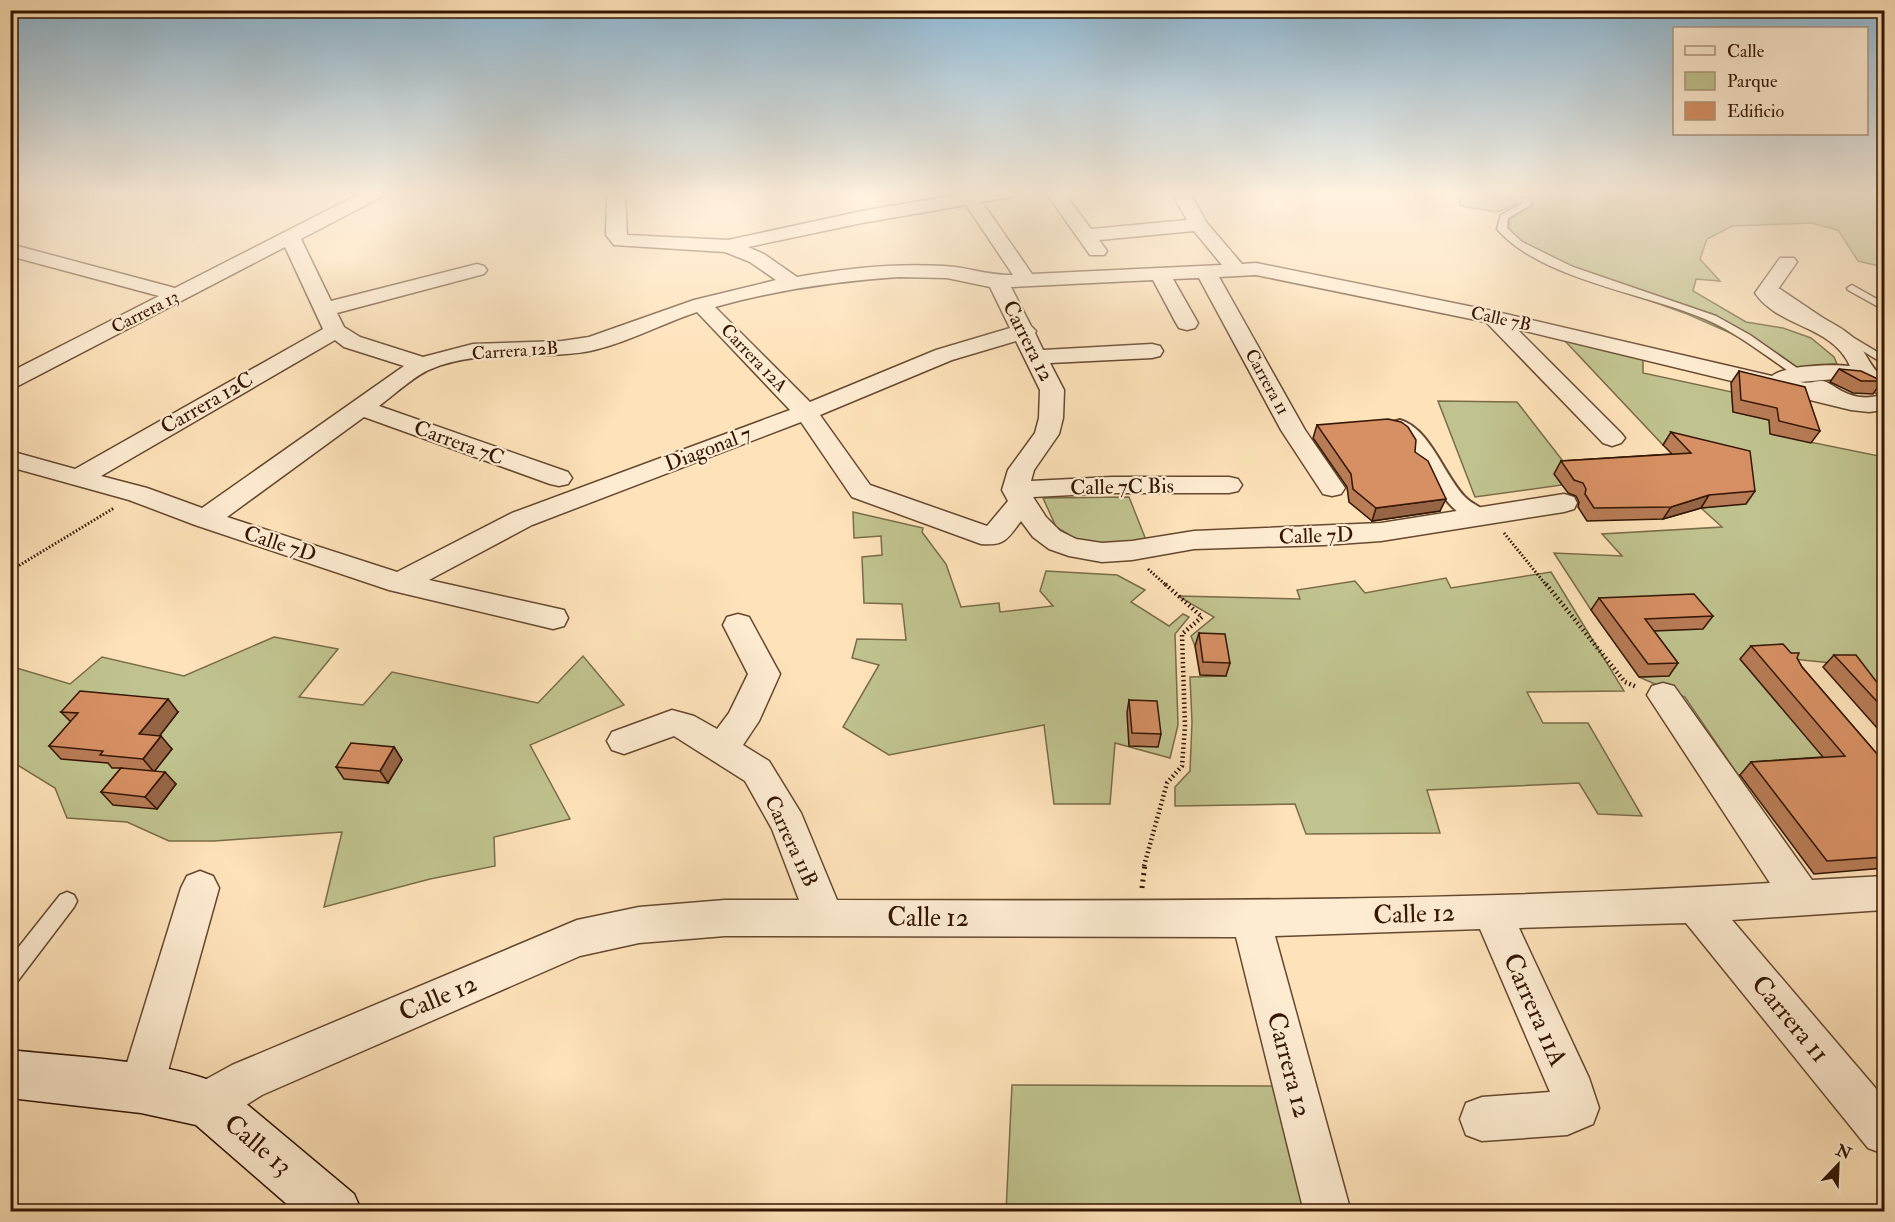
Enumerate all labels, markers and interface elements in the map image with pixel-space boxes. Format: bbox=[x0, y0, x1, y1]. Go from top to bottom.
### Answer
legend bbox=[1673, 27, 1868, 135]
text: Calle bbox=[1727, 40, 1765, 63]
text: Parque bbox=[1727, 70, 1778, 93]
text: Edificio bbox=[1727, 100, 1784, 123]
street label: Carrera 13 bbox=[107, 285, 183, 339]
street label: Carrera 12 bbox=[996, 296, 1060, 386]
street label: Calle 7B bbox=[1469, 301, 1533, 337]
street label: Carrera 12A bbox=[716, 319, 793, 397]
street label: Carrera 12B bbox=[471, 337, 559, 365]
street label: Carrera 11 bbox=[1239, 345, 1295, 419]
street label: Carrera 12C bbox=[156, 366, 258, 440]
street label: Carrera 7C bbox=[410, 414, 508, 472]
street label: Diagonal 7 bbox=[661, 420, 755, 478]
street label: Calle 7C Bis bbox=[1070, 473, 1174, 501]
street label: Calle 7D bbox=[240, 520, 320, 568]
street label: Calle 7D bbox=[1278, 521, 1354, 551]
street label: Carrera 11B bbox=[758, 791, 824, 891]
street label: Calle 12 bbox=[1373, 897, 1455, 931]
street label: Calle 12 bbox=[887, 902, 969, 934]
street label: Carrera 11A bbox=[1496, 948, 1574, 1072]
street label: Calle 12 bbox=[394, 967, 482, 1029]
street label: Carrera 11 bbox=[1744, 969, 1836, 1069]
street label: Carrera 12 bbox=[1260, 1009, 1318, 1121]
street label: Calle 13 bbox=[218, 1108, 298, 1182]
north arrow bbox=[1808, 1135, 1868, 1195]
text: N bbox=[1832, 1140, 1855, 1164]

